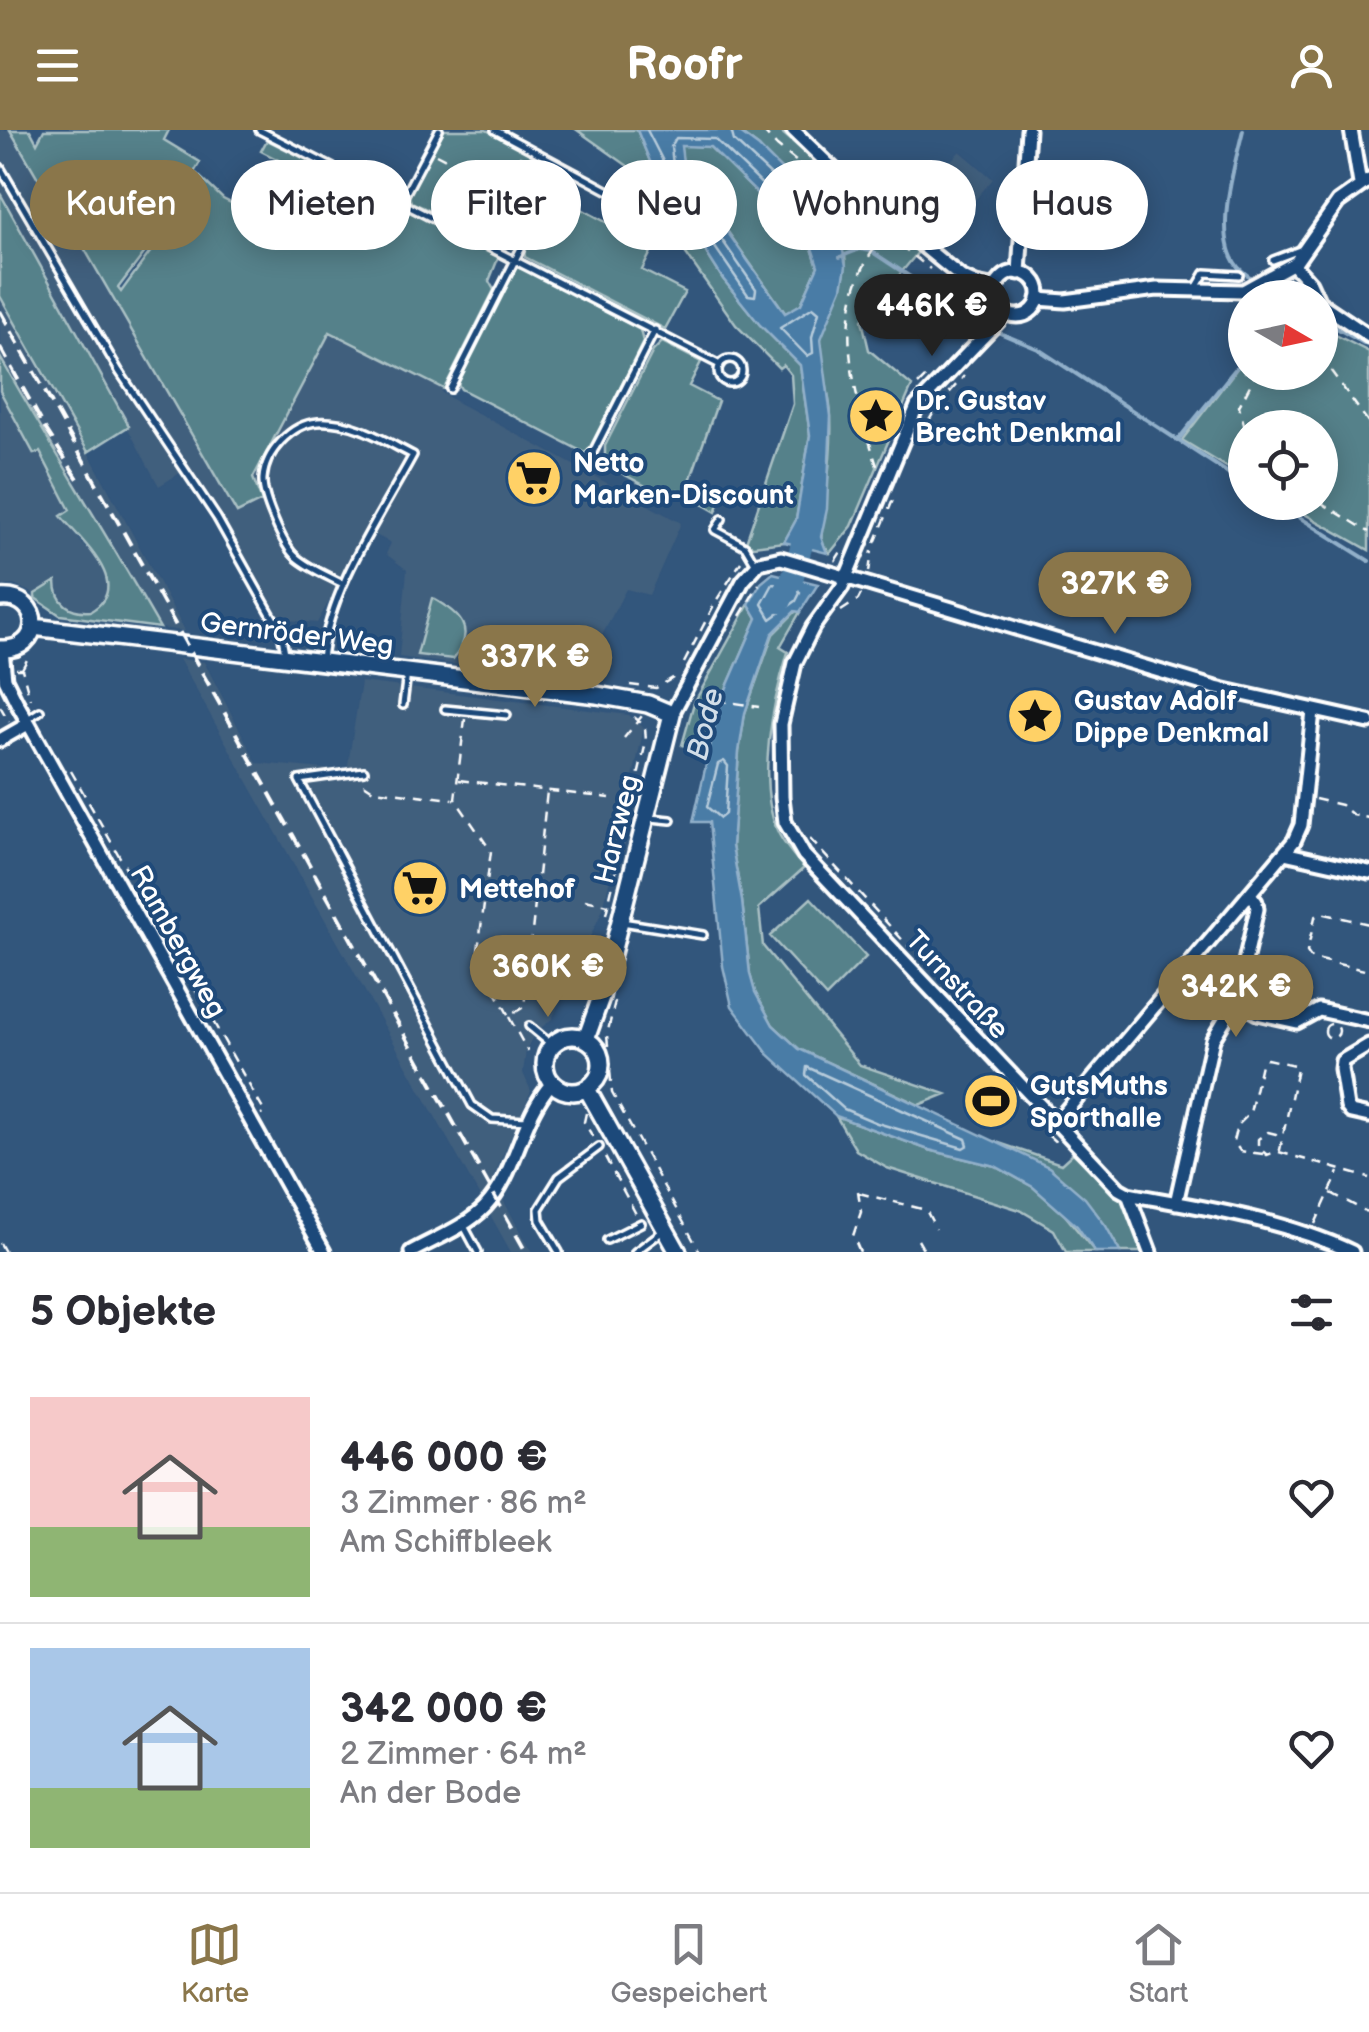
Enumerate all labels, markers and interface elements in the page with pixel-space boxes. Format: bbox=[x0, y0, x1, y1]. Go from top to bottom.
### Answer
icon: menu bbox=[30, 38, 85, 93]
text: Roofr bbox=[627, 38, 742, 93]
icon: person bbox=[1284, 38, 1339, 93]
chip: Kaufen bbox=[30, 160, 211, 250]
chip: Mieten bbox=[231, 160, 411, 250]
chip: Filter bbox=[431, 160, 581, 250]
chip: Neu bbox=[601, 160, 737, 250]
chip: Wohnung bbox=[757, 160, 976, 250]
chip: Haus bbox=[996, 160, 1148, 250]
pin: 446K € bbox=[851, 274, 1013, 359]
north arrow bbox=[1228, 280, 1338, 390]
map controls bbox=[1228, 280, 1338, 520]
text: 446K € bbox=[876, 287, 988, 326]
place label: Dr. Gustav Brecht Denkmal bbox=[915, 385, 1122, 450]
place icon: Dr. Gustav Brecht Denkmal bbox=[846, 386, 906, 446]
button: locate bbox=[1228, 410, 1338, 520]
place label: Netto Marken-Discount bbox=[573, 447, 794, 512]
supermarket icon: Netto Marken-Discount bbox=[504, 448, 564, 508]
pin: 327K € bbox=[1034, 552, 1196, 637]
text: 327K € bbox=[1060, 565, 1170, 604]
street label: Gernröder Weg bbox=[198, 606, 395, 663]
pin: 337K € bbox=[454, 625, 616, 710]
text: 337K € bbox=[480, 638, 590, 677]
water label: Bode bbox=[680, 685, 732, 764]
place label: Gustav Adolf Dippe Denkmal bbox=[1074, 685, 1269, 750]
place icon: Gustav Adolf Dippe Denkmal bbox=[1005, 686, 1065, 746]
street label: Harzweg bbox=[588, 771, 647, 888]
supermarket icon: Mettehof bbox=[390, 858, 450, 918]
street label: Rambergweg bbox=[122, 860, 233, 1023]
place label: Mettehof bbox=[459, 873, 576, 906]
street label: Turnstraße bbox=[898, 924, 1015, 1046]
pin: 360K € bbox=[467, 935, 629, 1020]
text: 360K € bbox=[492, 948, 604, 987]
pin: 342K € bbox=[1155, 955, 1317, 1040]
text: 342K € bbox=[1180, 968, 1292, 1007]
place label: GutsMuths Sporthalle bbox=[1030, 1070, 1168, 1135]
sports icon: GutsMuths Sporthalle bbox=[961, 1071, 1021, 1131]
icon: filters bbox=[1284, 1285, 1339, 1340]
text: 5 Objekte bbox=[30, 1287, 216, 1338]
text: 446 000 € bbox=[340, 1433, 548, 1484]
icon: home bbox=[110, 1437, 230, 1557]
icon: heart bbox=[1284, 1470, 1339, 1525]
text: 3 Zimmer · 86 m² bbox=[340, 1484, 587, 1523]
text: Am Schiffbleek bbox=[340, 1523, 552, 1562]
text: 342 000 € bbox=[340, 1684, 547, 1735]
icon: home bbox=[110, 1688, 230, 1808]
icon: heart bbox=[1284, 1721, 1339, 1776]
text: 2 Zimmer · 64 m² bbox=[340, 1735, 587, 1774]
text: An der Bode bbox=[340, 1774, 521, 1813]
tab: Karte bbox=[181, 1917, 249, 2010]
tab: Gespeichert bbox=[610, 1917, 767, 2010]
tab: Start bbox=[1129, 1917, 1188, 2010]

